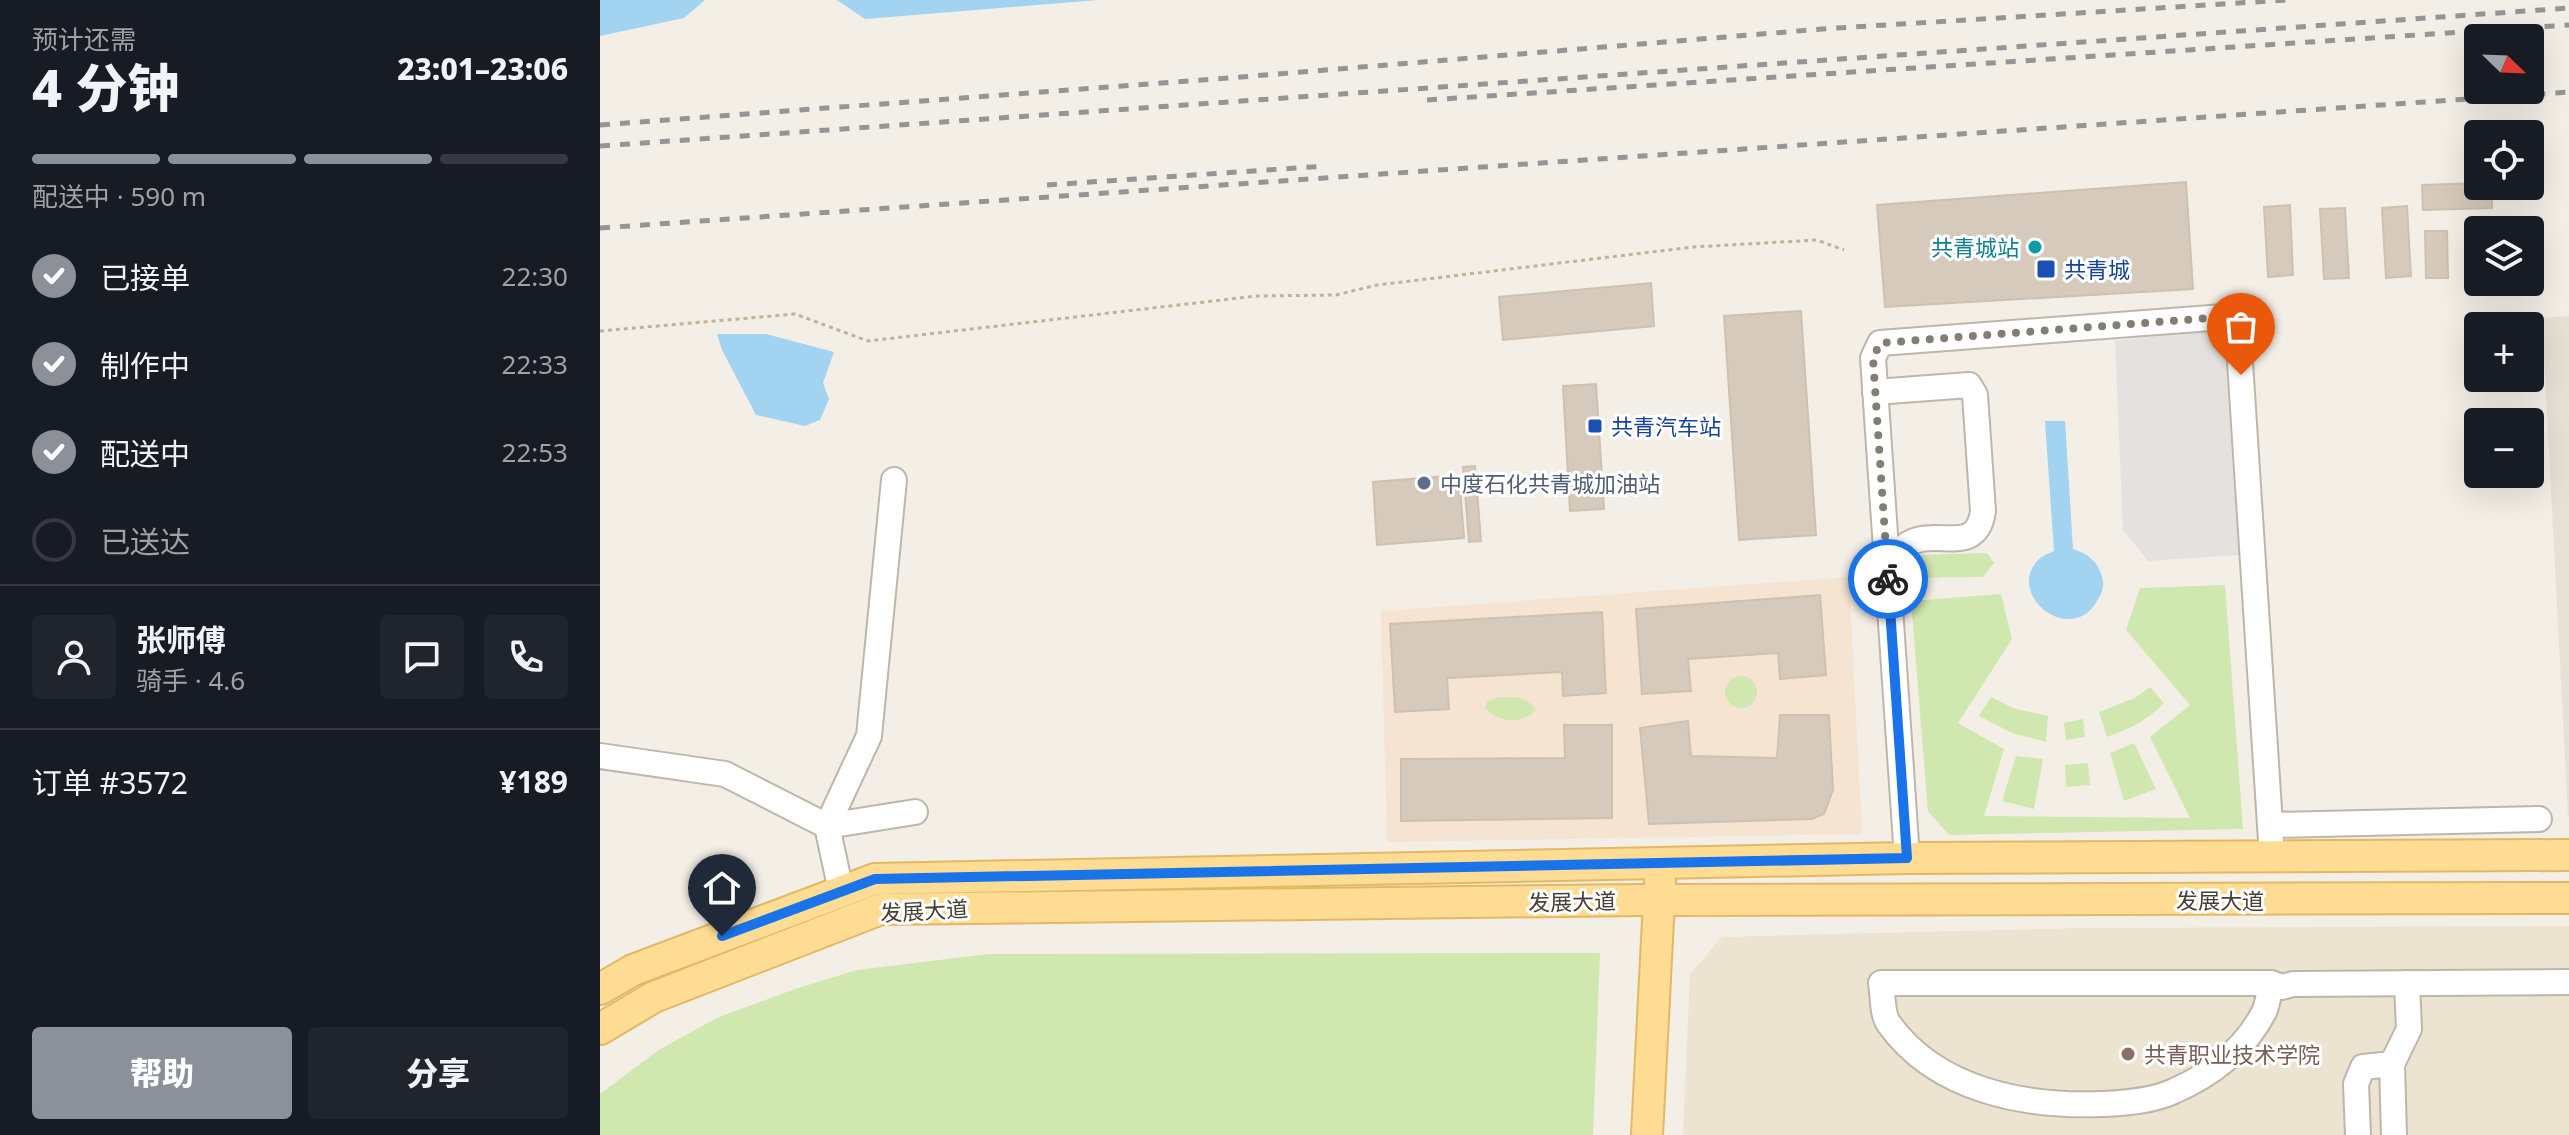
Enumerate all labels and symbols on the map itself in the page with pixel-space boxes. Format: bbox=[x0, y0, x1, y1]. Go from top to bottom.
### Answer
north arrow bbox=[2464, 24, 2544, 104]
place label: 共青城站 bbox=[1931, 232, 2019, 262]
marker: 共青城站 bbox=[2026, 238, 2044, 256]
place label: 共青城 bbox=[2064, 254, 2130, 284]
marker: 共青城 bbox=[2035, 258, 2057, 280]
pin bbox=[2207, 293, 2275, 375]
place label: 共青汽车站 bbox=[1611, 411, 1721, 441]
marker: 共青汽车站 bbox=[1586, 417, 1604, 435]
place label: 中度石化共青城加油站 bbox=[1440, 468, 1660, 498]
marker: 中度石化共青城加油站 bbox=[1415, 474, 1433, 492]
courier bbox=[1848, 539, 1928, 619]
pin bbox=[688, 854, 756, 936]
street label: 发展大道 bbox=[1528, 885, 1616, 917]
street label: 发展大道 bbox=[2176, 885, 2264, 915]
street label: 发展大道 bbox=[879, 893, 969, 927]
place label: 共青职业技术学院 bbox=[2144, 1039, 2320, 1069]
marker: 共青职业技术学院 bbox=[2119, 1045, 2137, 1063]

